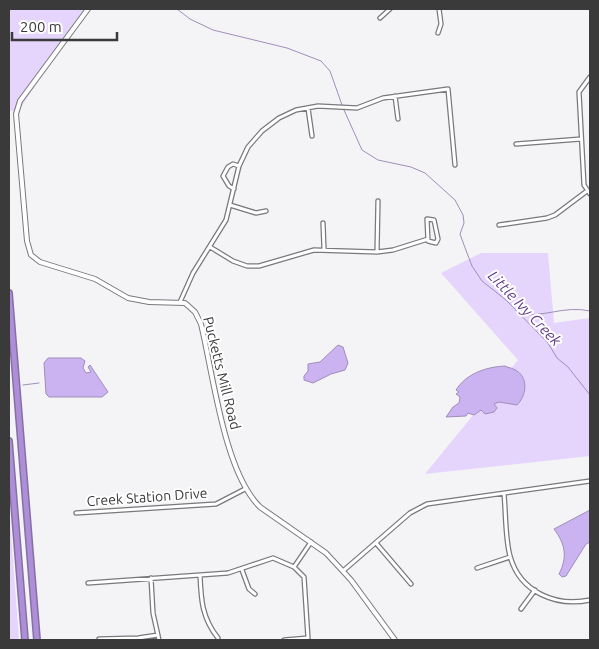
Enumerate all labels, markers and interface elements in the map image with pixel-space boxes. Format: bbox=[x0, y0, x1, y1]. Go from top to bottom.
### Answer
scale bar bbox=[12, 10, 118, 42]
text: 200 m bbox=[20, 18, 62, 35]
water label: Little Ivy Creek bbox=[485, 267, 565, 349]
street label: Pucketts Mill Road bbox=[200, 315, 244, 431]
street label: Creek Station Drive bbox=[86, 485, 208, 509]

